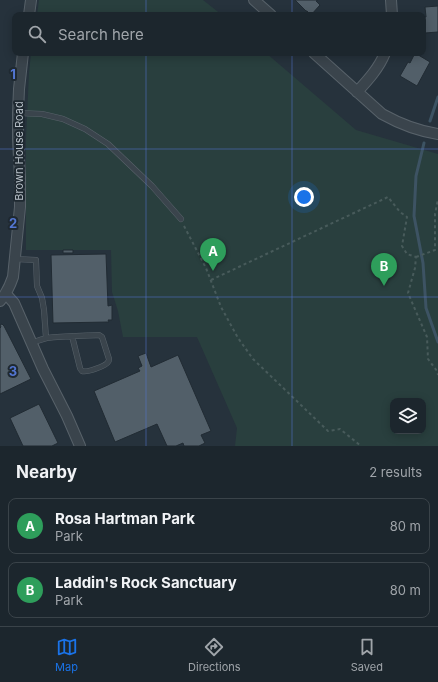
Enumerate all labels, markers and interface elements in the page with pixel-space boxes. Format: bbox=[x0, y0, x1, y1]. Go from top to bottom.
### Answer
search box bbox=[12, 12, 426, 56]
icon: search bbox=[26, 23, 48, 45]
text: Search here bbox=[58, 25, 144, 44]
text: 1 bbox=[10, 66, 16, 82]
street label: Brown House Road bbox=[12, 101, 26, 201]
your location bbox=[294, 187, 314, 207]
text: 2 bbox=[9, 215, 17, 231]
pin: A bbox=[200, 238, 226, 271]
pin: B bbox=[371, 253, 397, 286]
text: 3 bbox=[9, 363, 17, 379]
map controls bbox=[390, 398, 426, 434]
button: layers bbox=[390, 398, 426, 434]
text: Nearby bbox=[16, 462, 77, 482]
text: 2 results bbox=[369, 464, 422, 480]
text: Rosa Hartman Park bbox=[55, 509, 195, 528]
text: A bbox=[25, 518, 35, 534]
text: 80 m bbox=[390, 518, 421, 534]
text: Park bbox=[55, 528, 83, 544]
text: Laddin's Rock Sanctuary bbox=[55, 573, 237, 592]
text: B bbox=[26, 582, 34, 598]
text: 80 m bbox=[390, 582, 421, 598]
text: Park bbox=[55, 592, 83, 608]
tab: Map bbox=[55, 636, 78, 674]
tab: Directions bbox=[188, 636, 241, 674]
tab: Saved bbox=[351, 636, 383, 674]

